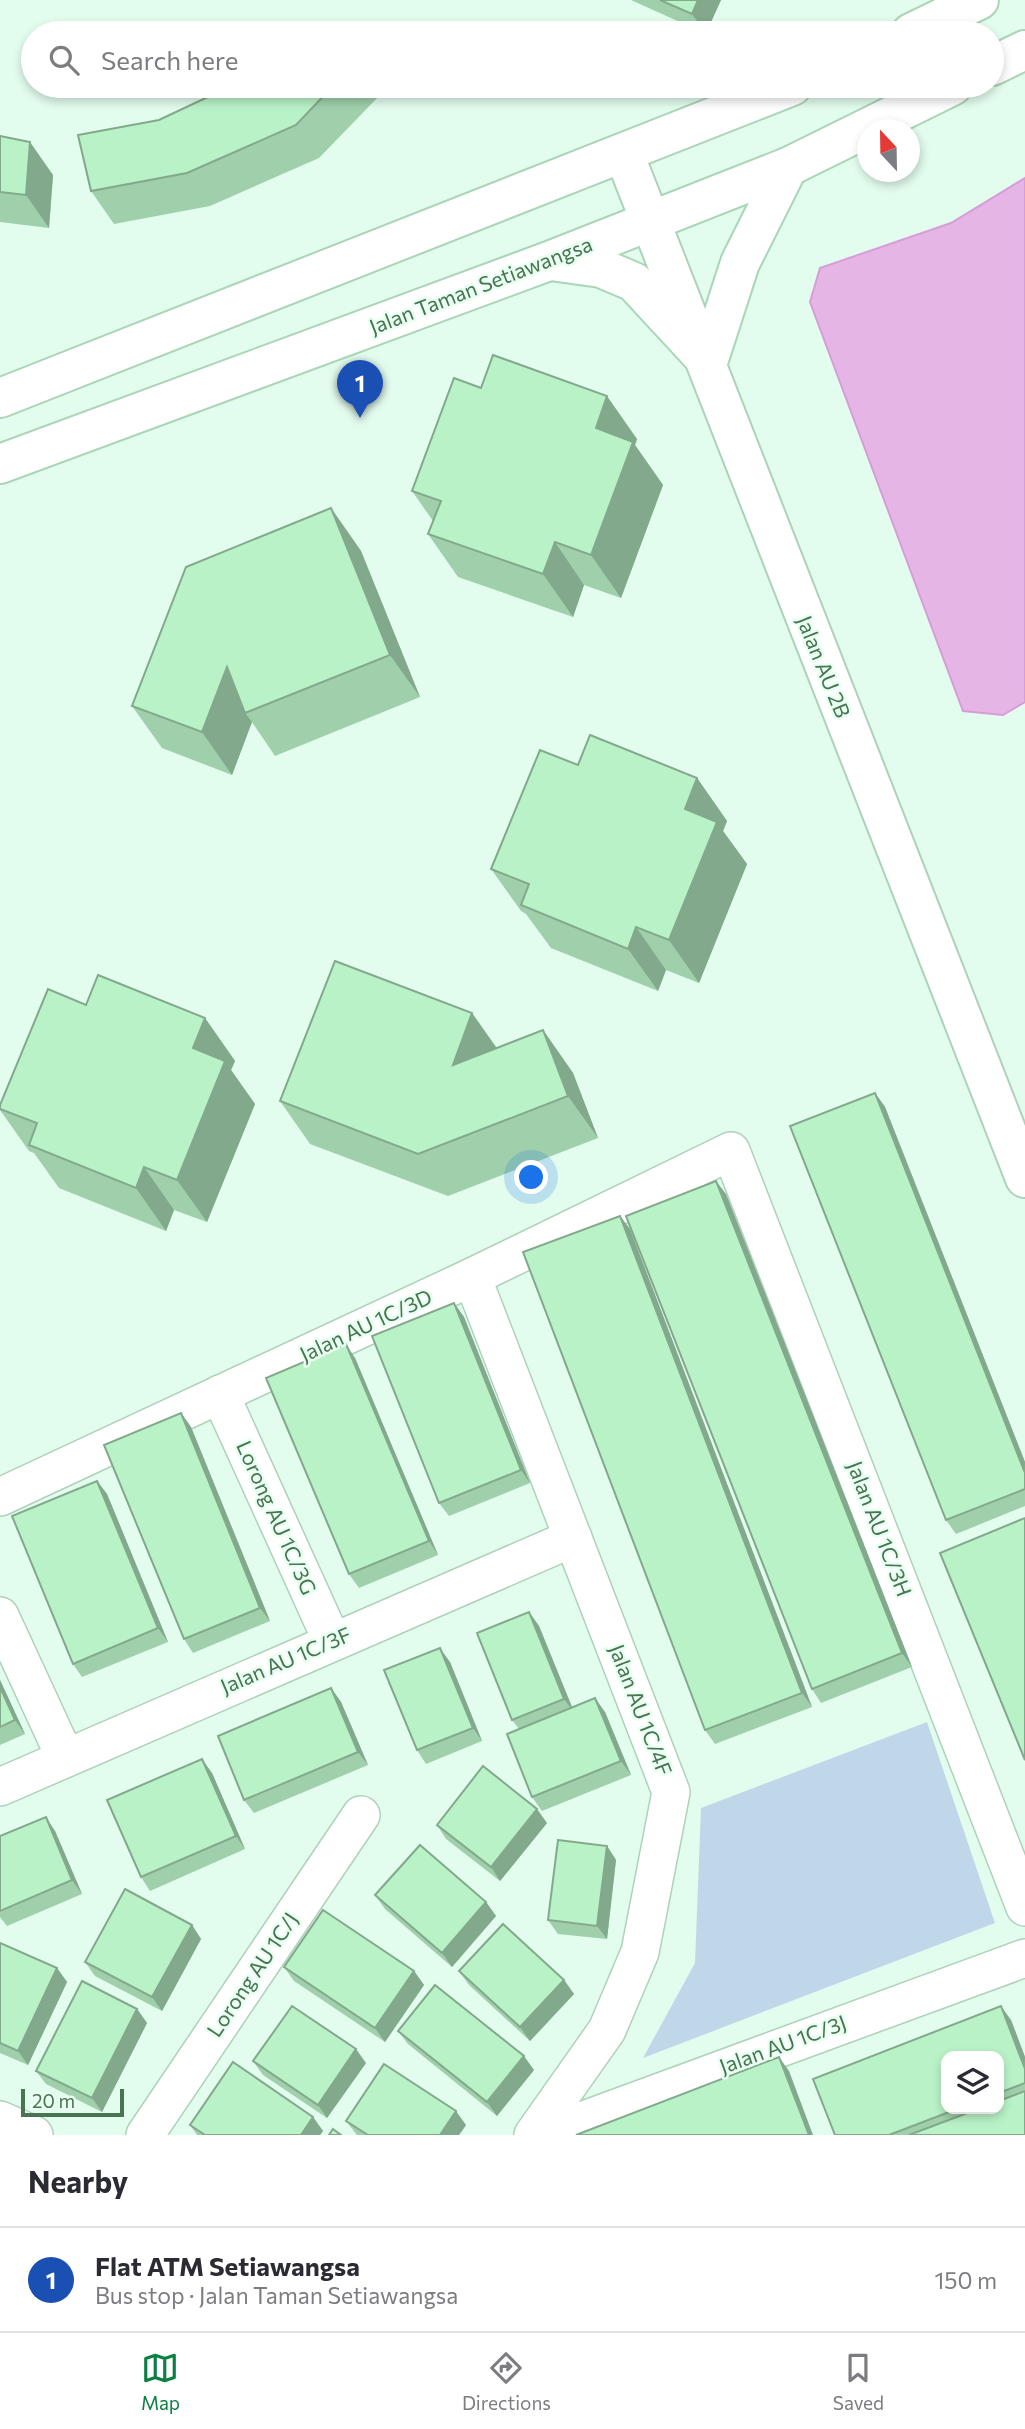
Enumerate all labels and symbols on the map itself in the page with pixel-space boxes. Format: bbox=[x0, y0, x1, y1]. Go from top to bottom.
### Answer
north arrow bbox=[857, 119, 920, 182]
street label: Jalan Taman Setiawangsa bbox=[365, 230, 596, 339]
pin: 1 bbox=[337, 360, 383, 418]
street label: Jalan AU 2B bbox=[793, 612, 856, 721]
your location bbox=[514, 1160, 548, 1194]
street label: Jalan AU 1C/3D bbox=[295, 1283, 435, 1366]
street label: Lorong AU 1C/3G bbox=[232, 1437, 323, 1598]
street label: Jalan AU 1C/3H bbox=[843, 1457, 918, 1600]
street label: Jalan AU 1C/3F bbox=[216, 1621, 354, 1698]
street label: Jalan AU 1C/4F bbox=[605, 1640, 678, 1779]
street label: Lorong AU 1C/J bbox=[201, 1907, 303, 2041]
street label: Jalan AU 1C/3J bbox=[715, 2009, 849, 2078]
scale bar bbox=[21, 2086, 124, 2118]

